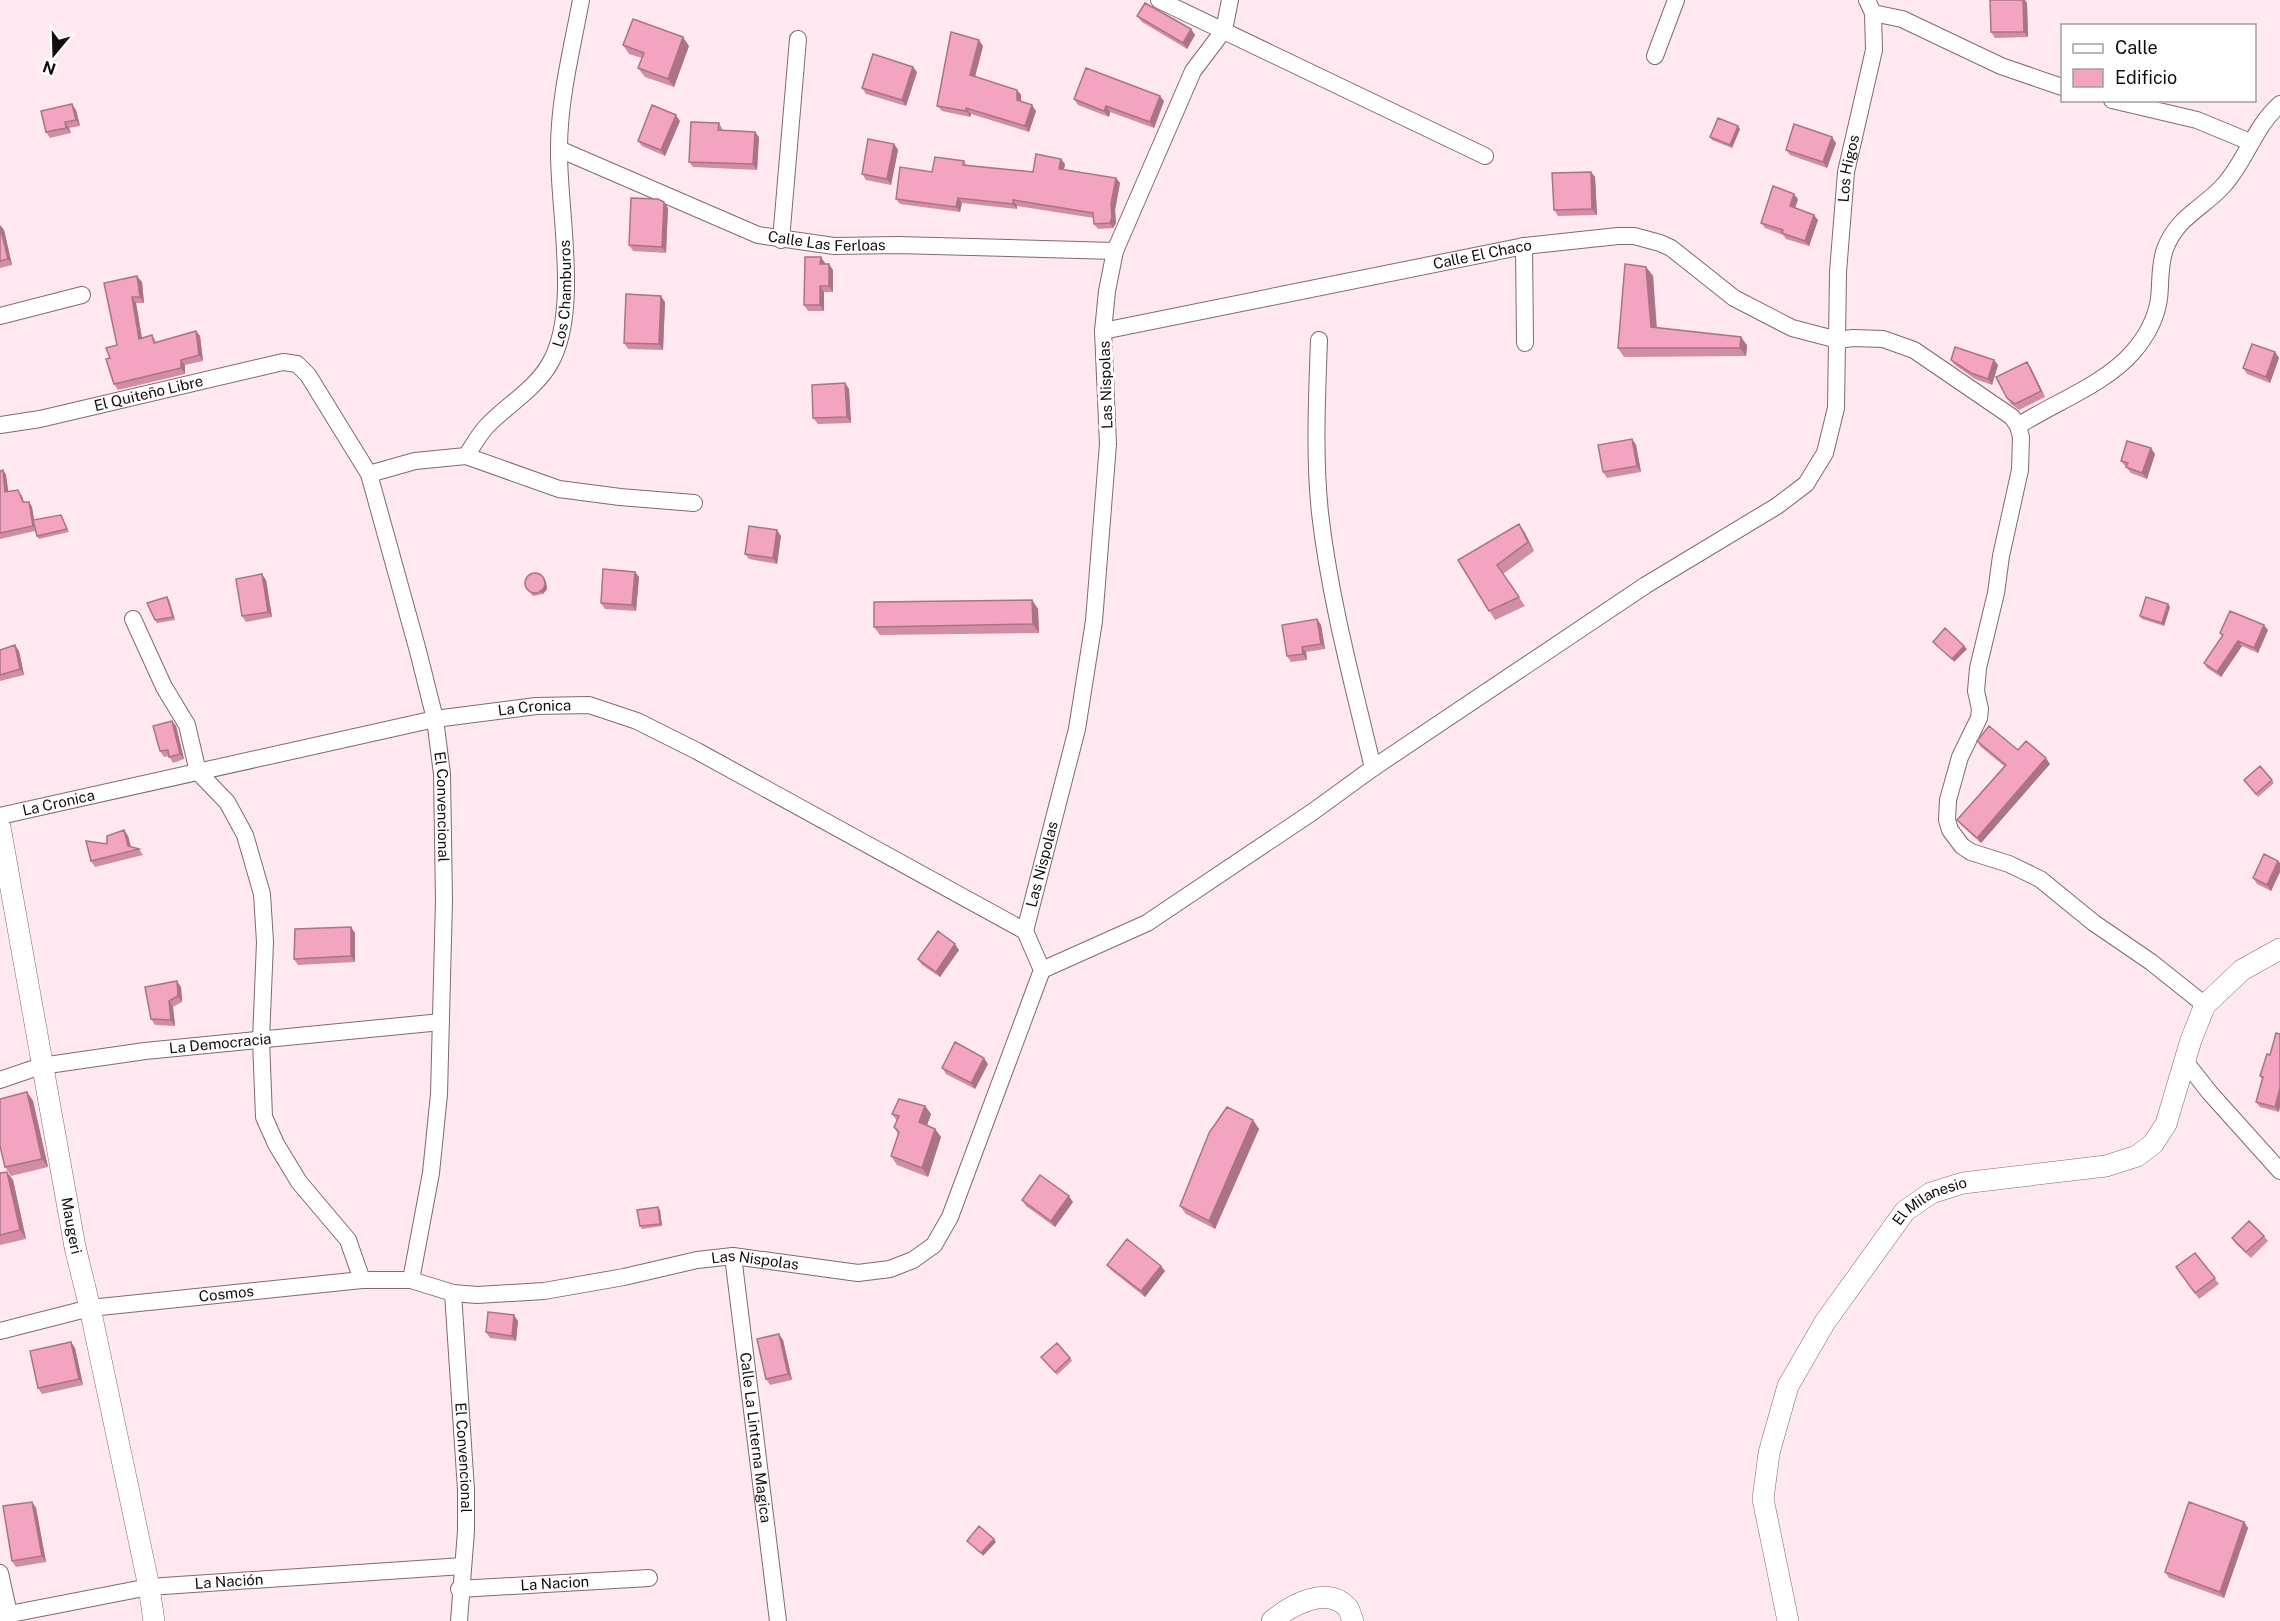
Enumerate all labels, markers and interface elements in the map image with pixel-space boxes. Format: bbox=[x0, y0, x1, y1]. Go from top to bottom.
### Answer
north arrow bbox=[24, 24, 84, 84]
legend bbox=[2061, 24, 2256, 102]
text: Calle bbox=[2115, 37, 2158, 58]
text: N bbox=[40, 57, 58, 79]
text: Edificio bbox=[2115, 67, 2177, 88]
street label: Los Higos bbox=[1835, 133, 1862, 203]
street label: Calle Las Ferloas bbox=[767, 228, 886, 254]
street label: Calle El Chaco bbox=[1431, 236, 1532, 272]
street label: Los Chamburos bbox=[549, 239, 574, 349]
street label: Las Nispolas bbox=[1095, 341, 1116, 429]
street label: El Quiteño Libre bbox=[92, 372, 205, 414]
street label: La Cronica bbox=[497, 696, 571, 719]
street label: El Convencional bbox=[431, 750, 452, 862]
street label: La Cronica bbox=[21, 786, 96, 819]
street label: Las Nispolas bbox=[1022, 819, 1061, 909]
street label: La Democracia bbox=[168, 1030, 272, 1057]
street label: El Milanesio bbox=[1889, 1173, 1969, 1228]
street label: Maugeri bbox=[58, 1196, 85, 1256]
street label: Las Nispolas bbox=[710, 1247, 800, 1273]
street label: Cosmos bbox=[198, 1282, 255, 1305]
street label: Calle La Linterna Magica bbox=[737, 1351, 775, 1524]
street label: El Convencional bbox=[452, 1402, 475, 1513]
street label: La Nación bbox=[194, 1570, 264, 1592]
street label: La Nacion bbox=[520, 1572, 590, 1593]

